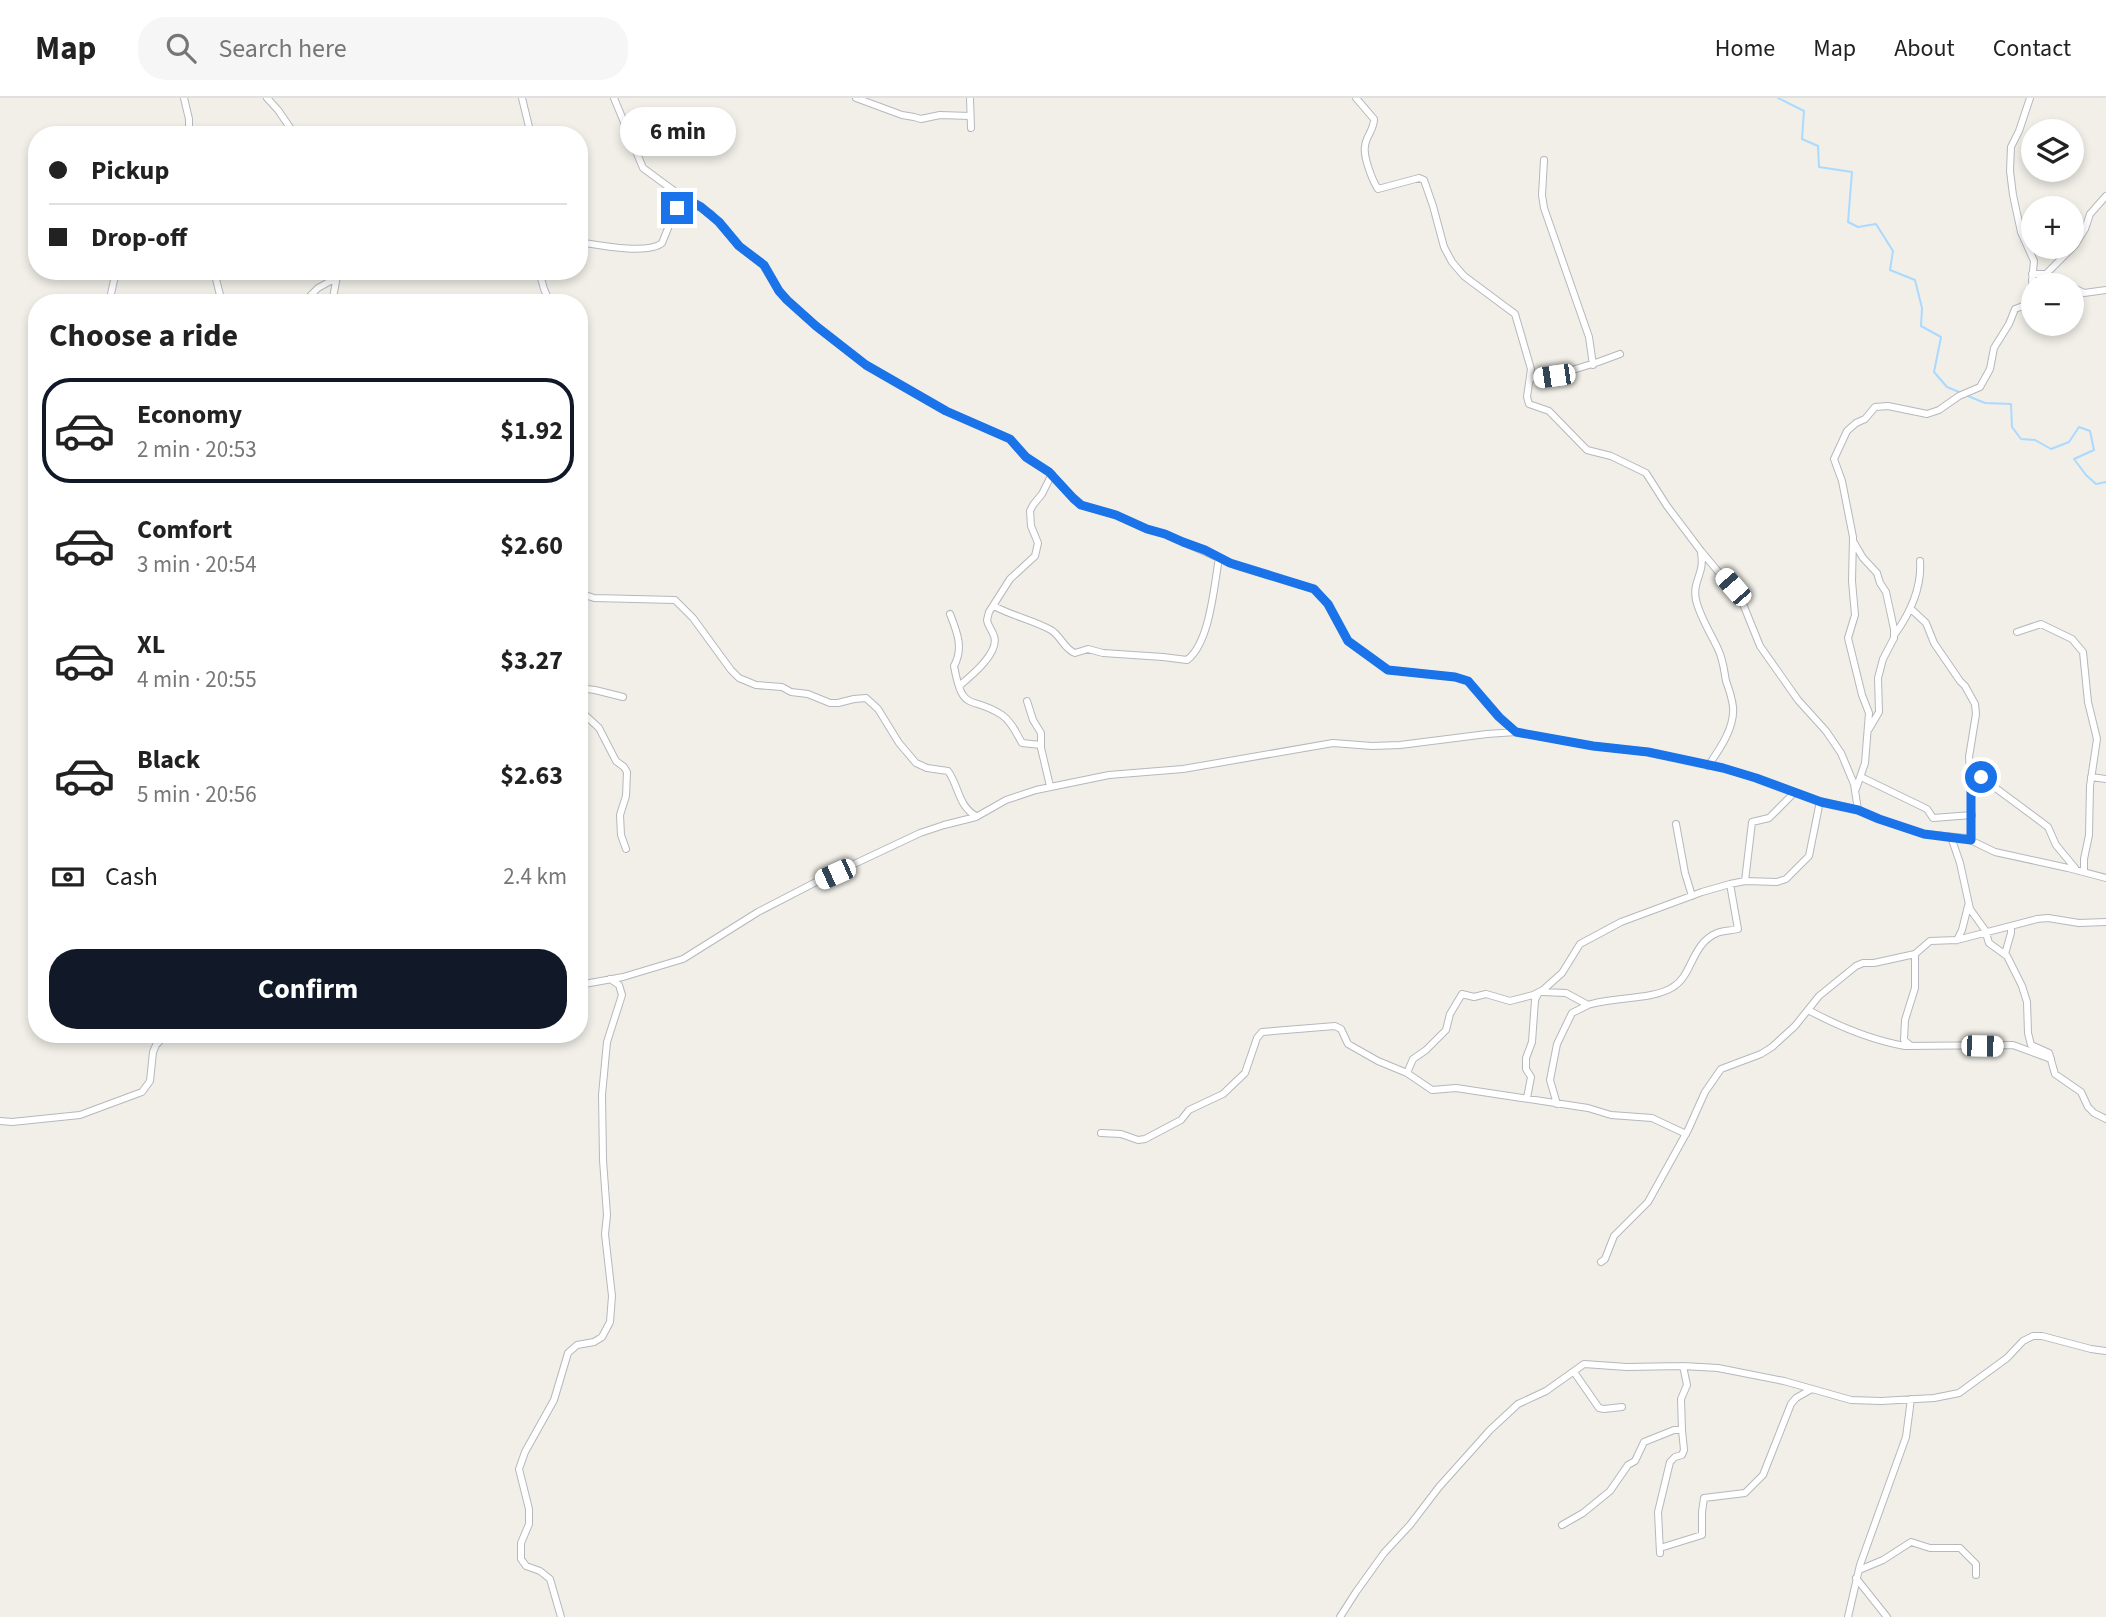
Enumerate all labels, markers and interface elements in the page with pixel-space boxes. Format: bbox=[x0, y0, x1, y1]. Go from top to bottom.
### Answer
search box bbox=[138, 17, 628, 80]
text: Map bbox=[35, 25, 96, 72]
icon: search bbox=[162, 29, 200, 67]
text: Search here bbox=[218, 30, 347, 67]
text: Home bbox=[1715, 31, 1775, 66]
text: Map bbox=[1813, 31, 1856, 66]
text: About bbox=[1894, 31, 1955, 66]
text: Contact bbox=[1993, 31, 2071, 66]
callout: 6 min bbox=[619, 106, 735, 155]
text: 6 min bbox=[650, 115, 706, 148]
map controls bbox=[2021, 119, 2084, 336]
button: layers bbox=[2021, 119, 2084, 182]
text: Pickup bbox=[91, 152, 169, 189]
route end bbox=[661, 192, 693, 224]
button: + bbox=[2021, 196, 2084, 259]
text: Drop-off bbox=[91, 219, 187, 256]
button: − bbox=[2021, 273, 2084, 336]
text: Choose a ride bbox=[49, 313, 238, 359]
car bbox=[1532, 363, 1577, 389]
text: Economy bbox=[137, 396, 242, 433]
icon: car bbox=[53, 399, 116, 462]
text: $1.92 bbox=[500, 412, 563, 449]
text: 2 min · 20:53 bbox=[137, 433, 257, 466]
text: Comfort bbox=[137, 511, 232, 548]
icon: car bbox=[53, 514, 116, 577]
text: $2.60 bbox=[500, 527, 563, 564]
text: 3 min · 20:54 bbox=[137, 548, 257, 581]
car bbox=[1712, 564, 1755, 610]
text: XL bbox=[137, 626, 165, 663]
icon: car bbox=[53, 629, 116, 692]
text: $3.27 bbox=[500, 642, 563, 679]
text: 4 min · 20:55 bbox=[137, 663, 257, 696]
text: Black bbox=[137, 741, 200, 778]
icon: car bbox=[53, 744, 116, 807]
text: $2.63 bbox=[500, 757, 563, 794]
route start bbox=[1965, 761, 1997, 793]
text: 5 min · 20:56 bbox=[137, 778, 257, 811]
car bbox=[812, 856, 859, 892]
icon: cash bbox=[49, 858, 87, 896]
text: Cash bbox=[105, 858, 158, 895]
text: 2.4 km bbox=[503, 860, 567, 893]
button: Confirm bbox=[49, 949, 567, 1029]
car bbox=[1961, 1035, 2004, 1057]

